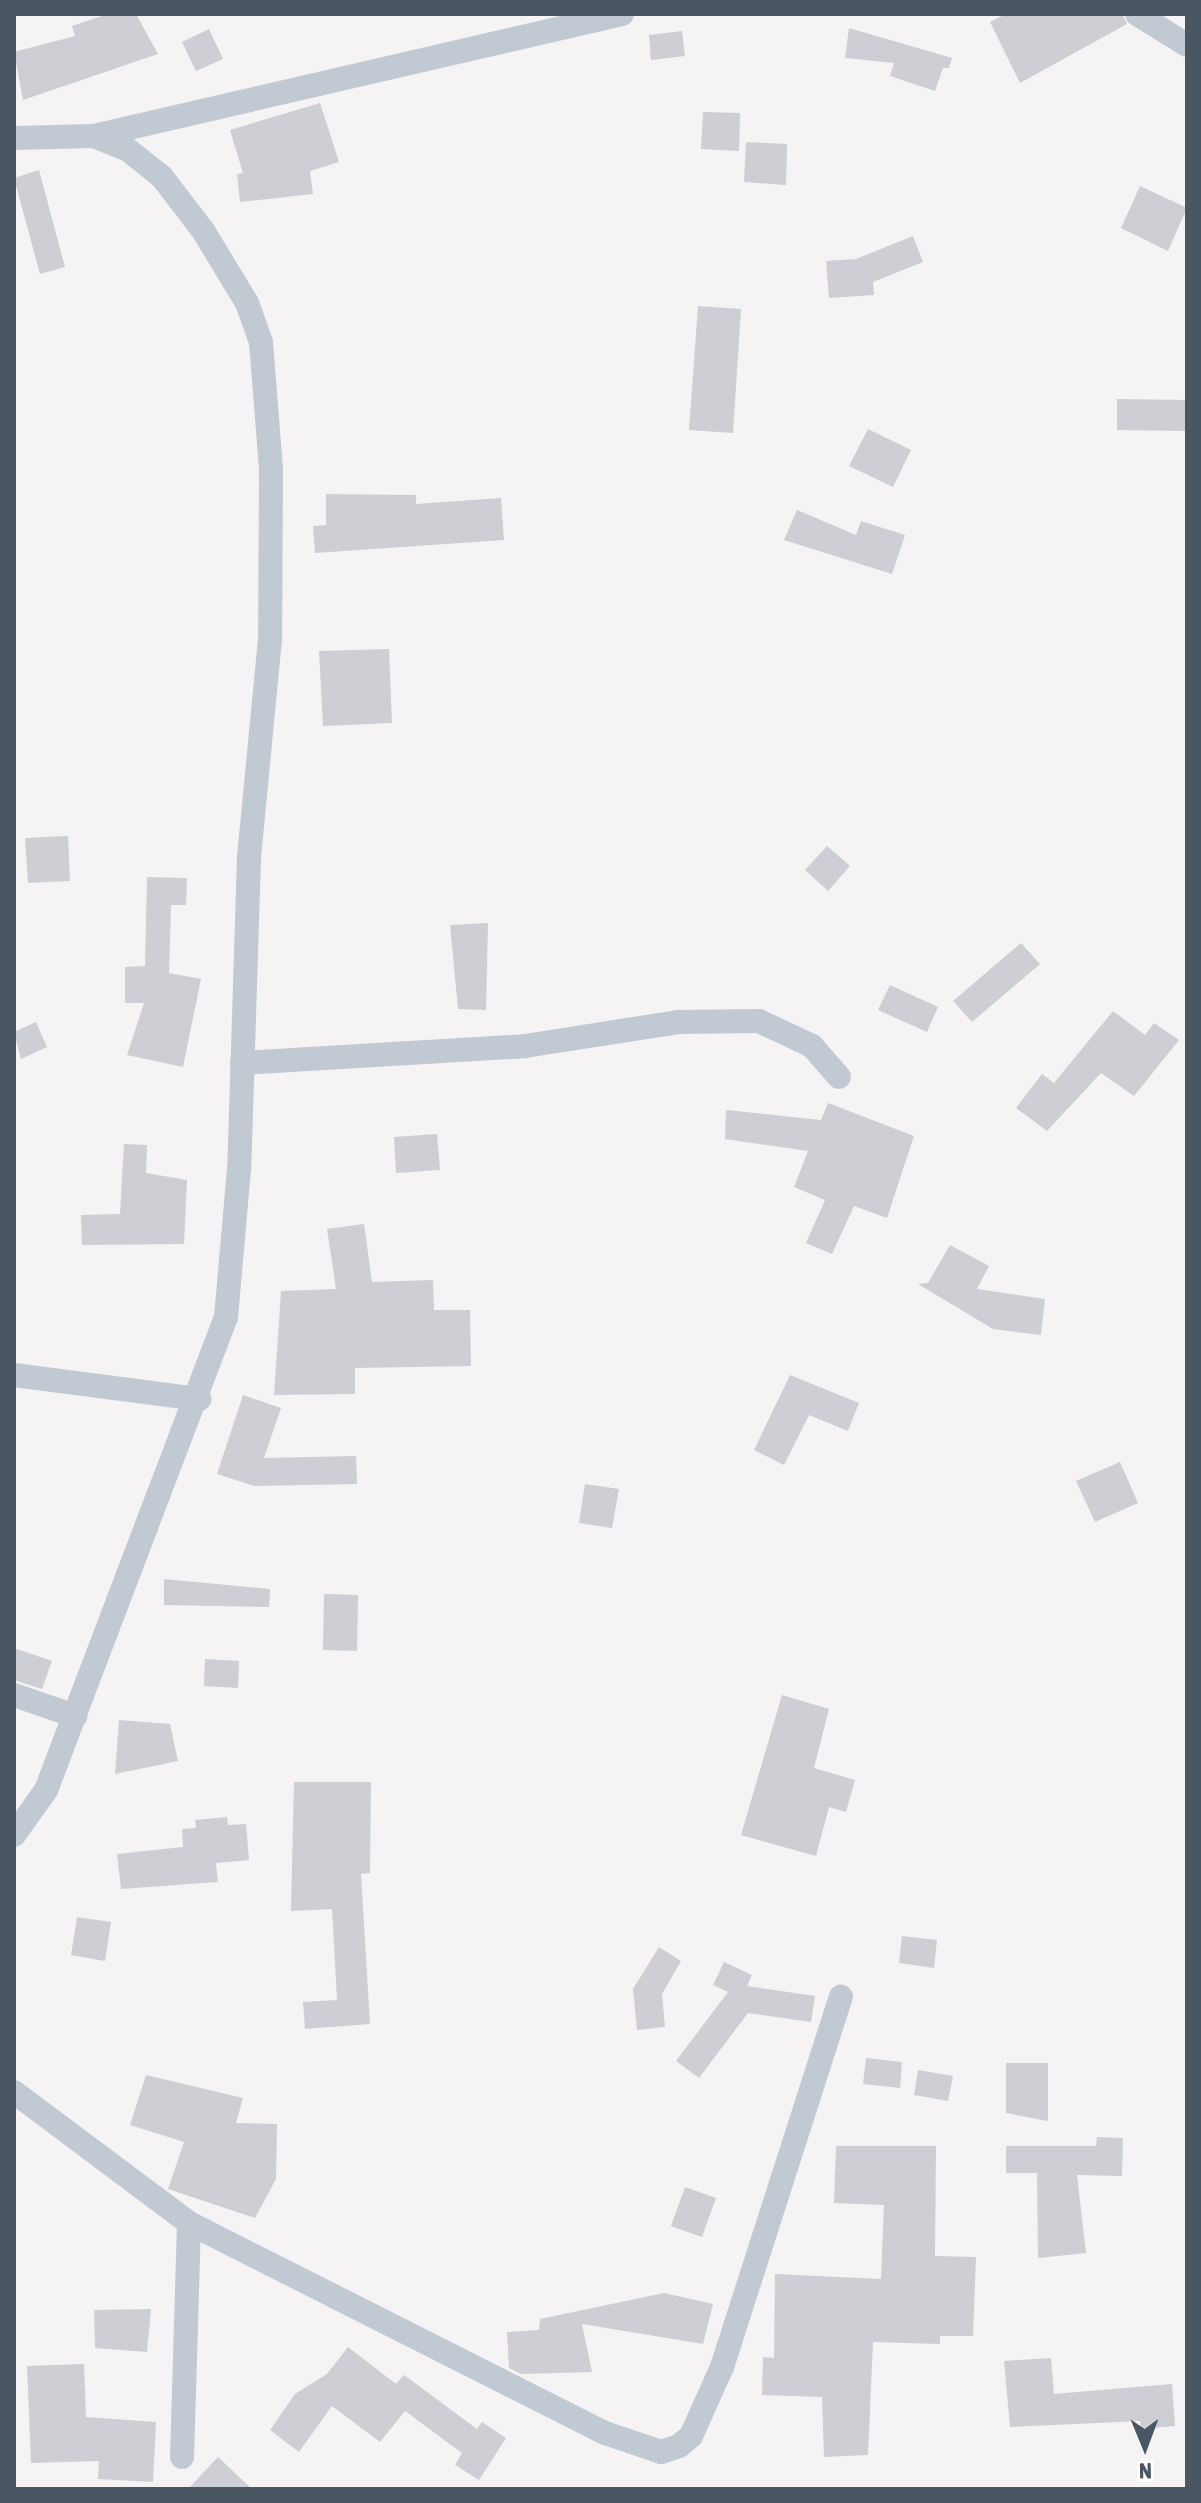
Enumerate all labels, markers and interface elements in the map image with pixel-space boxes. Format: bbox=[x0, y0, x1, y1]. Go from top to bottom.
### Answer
north arrow bbox=[1105, 2407, 1185, 2487]
text: N bbox=[1139, 2458, 1152, 2484]

